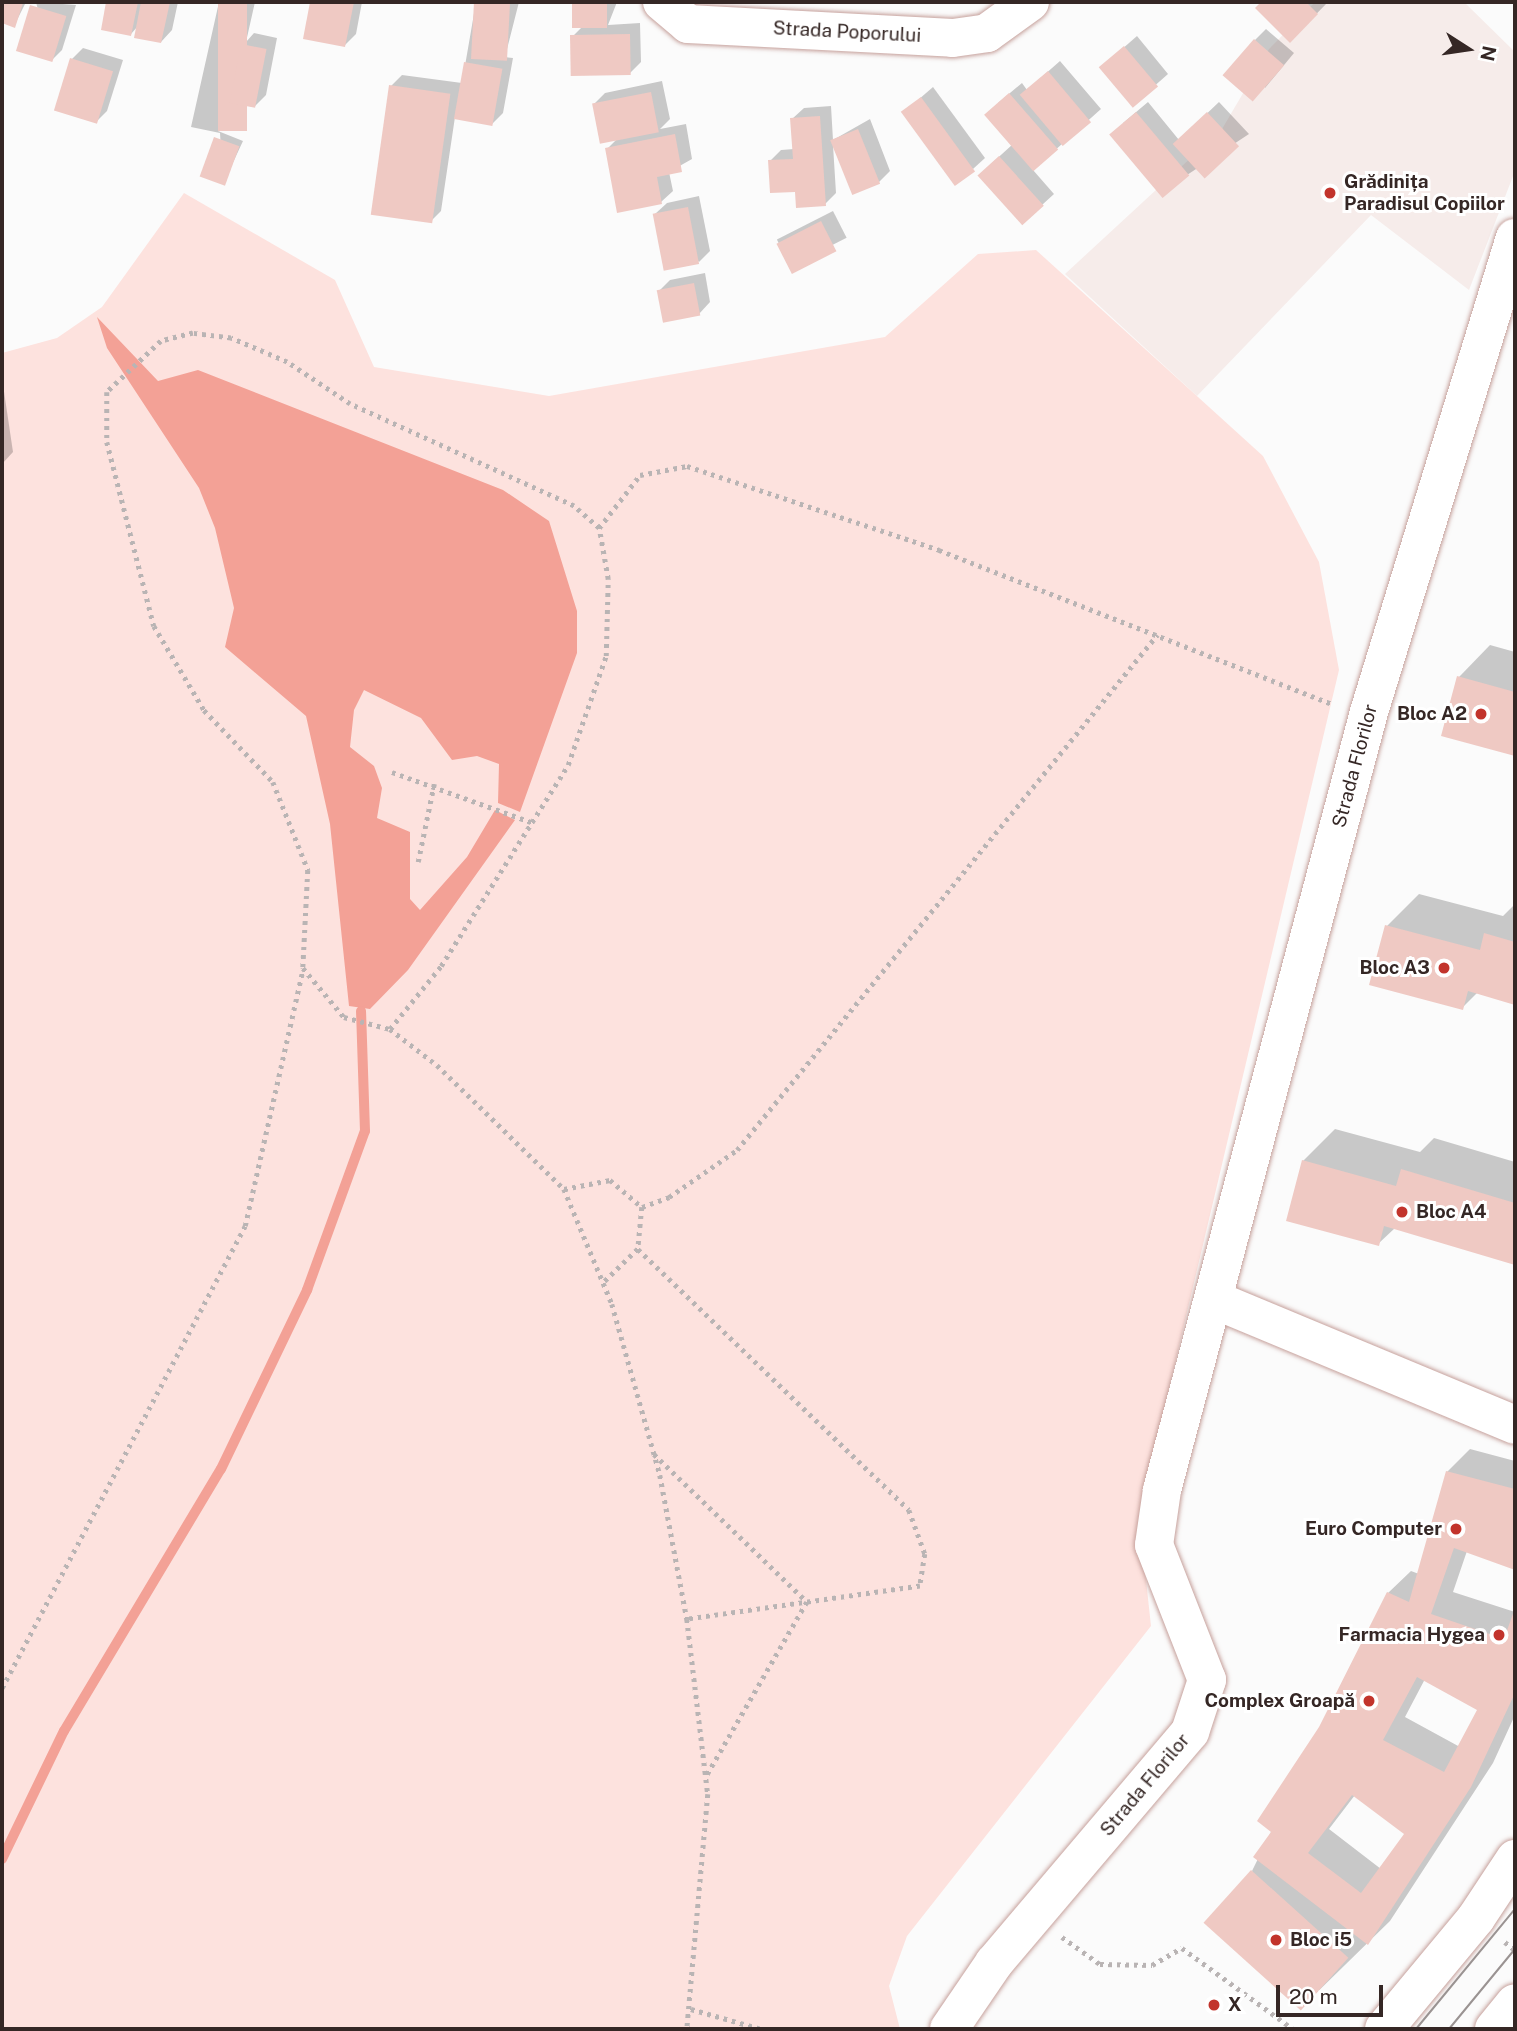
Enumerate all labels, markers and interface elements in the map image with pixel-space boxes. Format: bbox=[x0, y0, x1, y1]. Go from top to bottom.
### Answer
north arrow bbox=[1433, 14, 1503, 84]
street label: Strada Poporului bbox=[772, 17, 922, 47]
text: N bbox=[1476, 44, 1501, 63]
place label: Grădinița Paradisul Copiilor bbox=[1344, 171, 1505, 215]
marker: Grădinița Paradisul Copiilor bbox=[1322, 185, 1338, 201]
street label: Strada Florilor bbox=[1328, 702, 1382, 830]
place label: Bloc A2 bbox=[1397, 703, 1467, 725]
marker: Bloc A2 bbox=[1473, 706, 1489, 722]
place label: Bloc A3 bbox=[1359, 957, 1430, 979]
marker: Bloc A3 bbox=[1436, 960, 1452, 976]
place label: Bloc A4 bbox=[1416, 1201, 1487, 1223]
marker: Bloc A4 bbox=[1394, 1204, 1410, 1220]
place label: Euro Computer bbox=[1305, 1518, 1442, 1540]
marker: Euro Computer bbox=[1448, 1521, 1464, 1537]
place label: Farmacia Hygea bbox=[1338, 1624, 1485, 1646]
marker: Farmacia Hygea bbox=[1491, 1627, 1507, 1643]
place label: Complex Groapă bbox=[1204, 1690, 1355, 1712]
marker: Complex Groapă bbox=[1361, 1693, 1377, 1709]
street label: Strada Florilor bbox=[1096, 1729, 1194, 1841]
place label: Bloc i5 bbox=[1290, 1929, 1352, 1951]
marker: Bloc i5 bbox=[1268, 1932, 1284, 1948]
scale bar bbox=[1279, 1972, 1386, 2016]
text: 20 m bbox=[1289, 1984, 1338, 2009]
place label: X bbox=[1228, 1994, 1242, 2016]
marker: X bbox=[1206, 1997, 1222, 2013]

